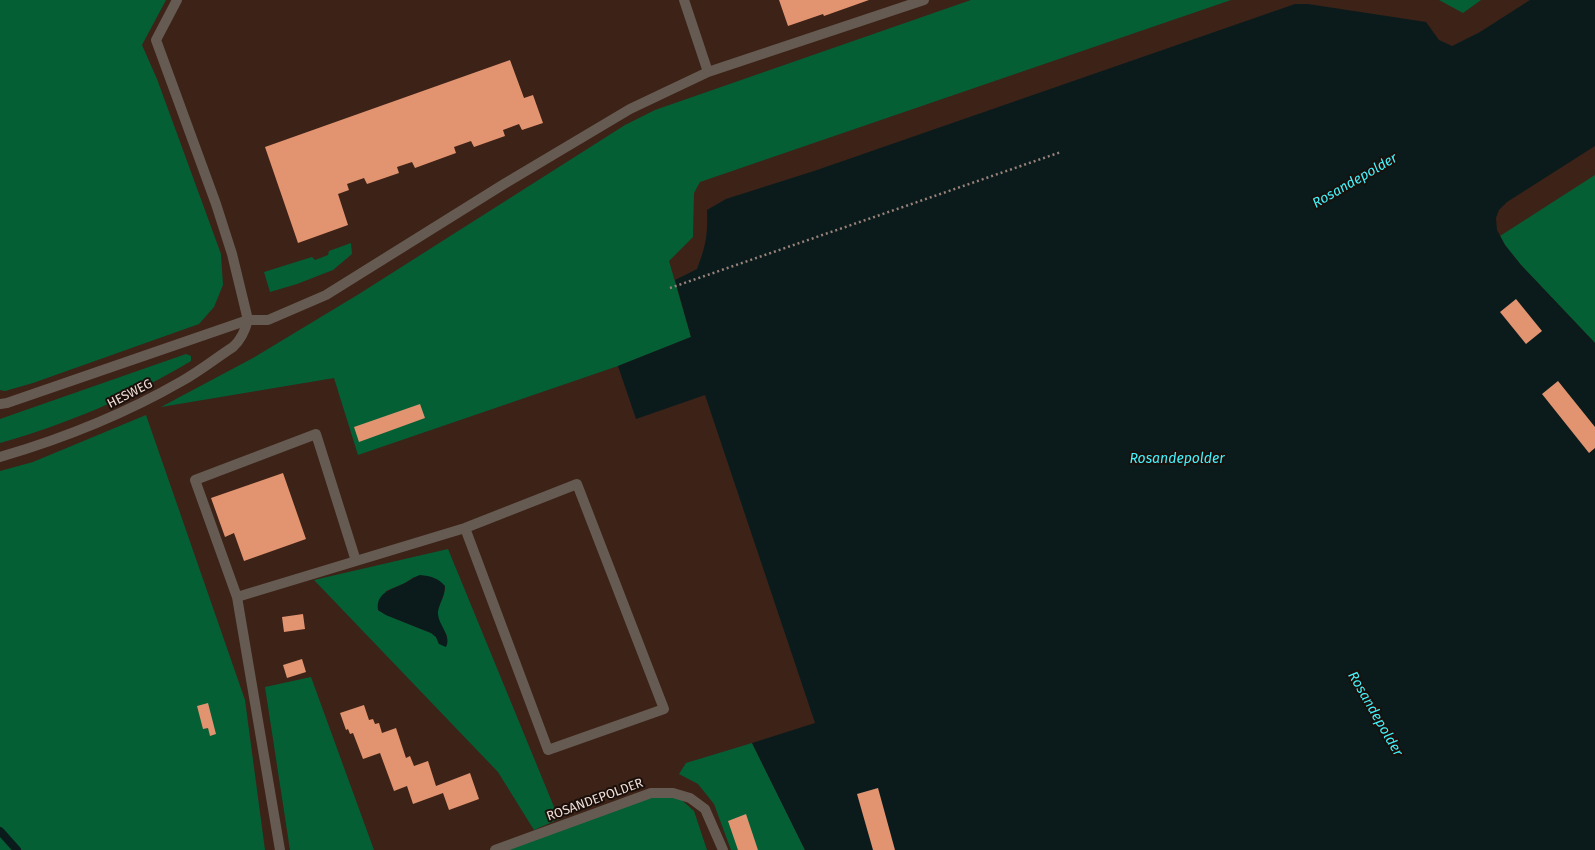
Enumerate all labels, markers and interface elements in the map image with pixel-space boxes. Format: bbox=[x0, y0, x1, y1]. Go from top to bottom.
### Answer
water label: Rosandepolder bbox=[1310, 150, 1400, 212]
street label: HESWEG bbox=[105, 376, 155, 412]
water label: Rosandepolder bbox=[1129, 451, 1225, 467]
water label: Rosandepolder bbox=[1344, 669, 1406, 759]
street label: ROSANDEPOLDER bbox=[545, 775, 645, 825]

